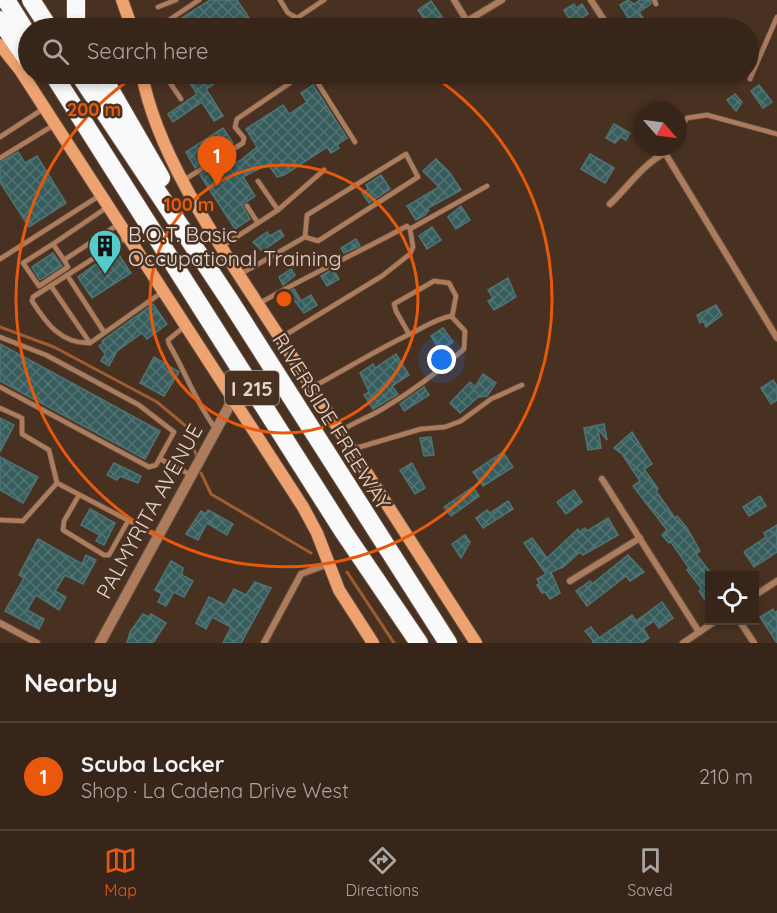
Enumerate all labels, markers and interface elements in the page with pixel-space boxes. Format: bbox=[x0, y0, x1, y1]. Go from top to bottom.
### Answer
search box bbox=[18, 18, 759, 84]
icon: search bbox=[39, 35, 72, 68]
text: Search here bbox=[87, 37, 208, 65]
text: 200 m bbox=[67, 98, 121, 121]
north arrow bbox=[633, 102, 687, 156]
pin: 1 bbox=[198, 136, 236, 186]
text: 100 m bbox=[164, 193, 214, 216]
place label: B.O.T. Basic Occupational Training bbox=[128, 221, 342, 271]
building icon: B.O.T. Basic Occupational Training bbox=[87, 228, 123, 275]
centre of rings bbox=[274, 289, 294, 309]
street label: RIVERSIDE FREEWAY bbox=[267, 328, 397, 514]
your location bbox=[427, 345, 456, 374]
road number: I 215 bbox=[225, 371, 279, 405]
street label: PALMYRITA AVENUE bbox=[90, 419, 208, 603]
map controls bbox=[705, 571, 759, 625]
button: locate bbox=[705, 571, 759, 625]
text: Nearby bbox=[24, 666, 118, 699]
text: Scuba Locker bbox=[81, 750, 224, 778]
text: 1 bbox=[40, 764, 47, 789]
text: 210 m bbox=[699, 764, 753, 789]
text: Shop · La Cadena Drive West bbox=[81, 778, 349, 803]
tab: Map bbox=[104, 844, 137, 900]
tab: Directions bbox=[346, 844, 419, 900]
tab: Saved bbox=[627, 844, 673, 900]

